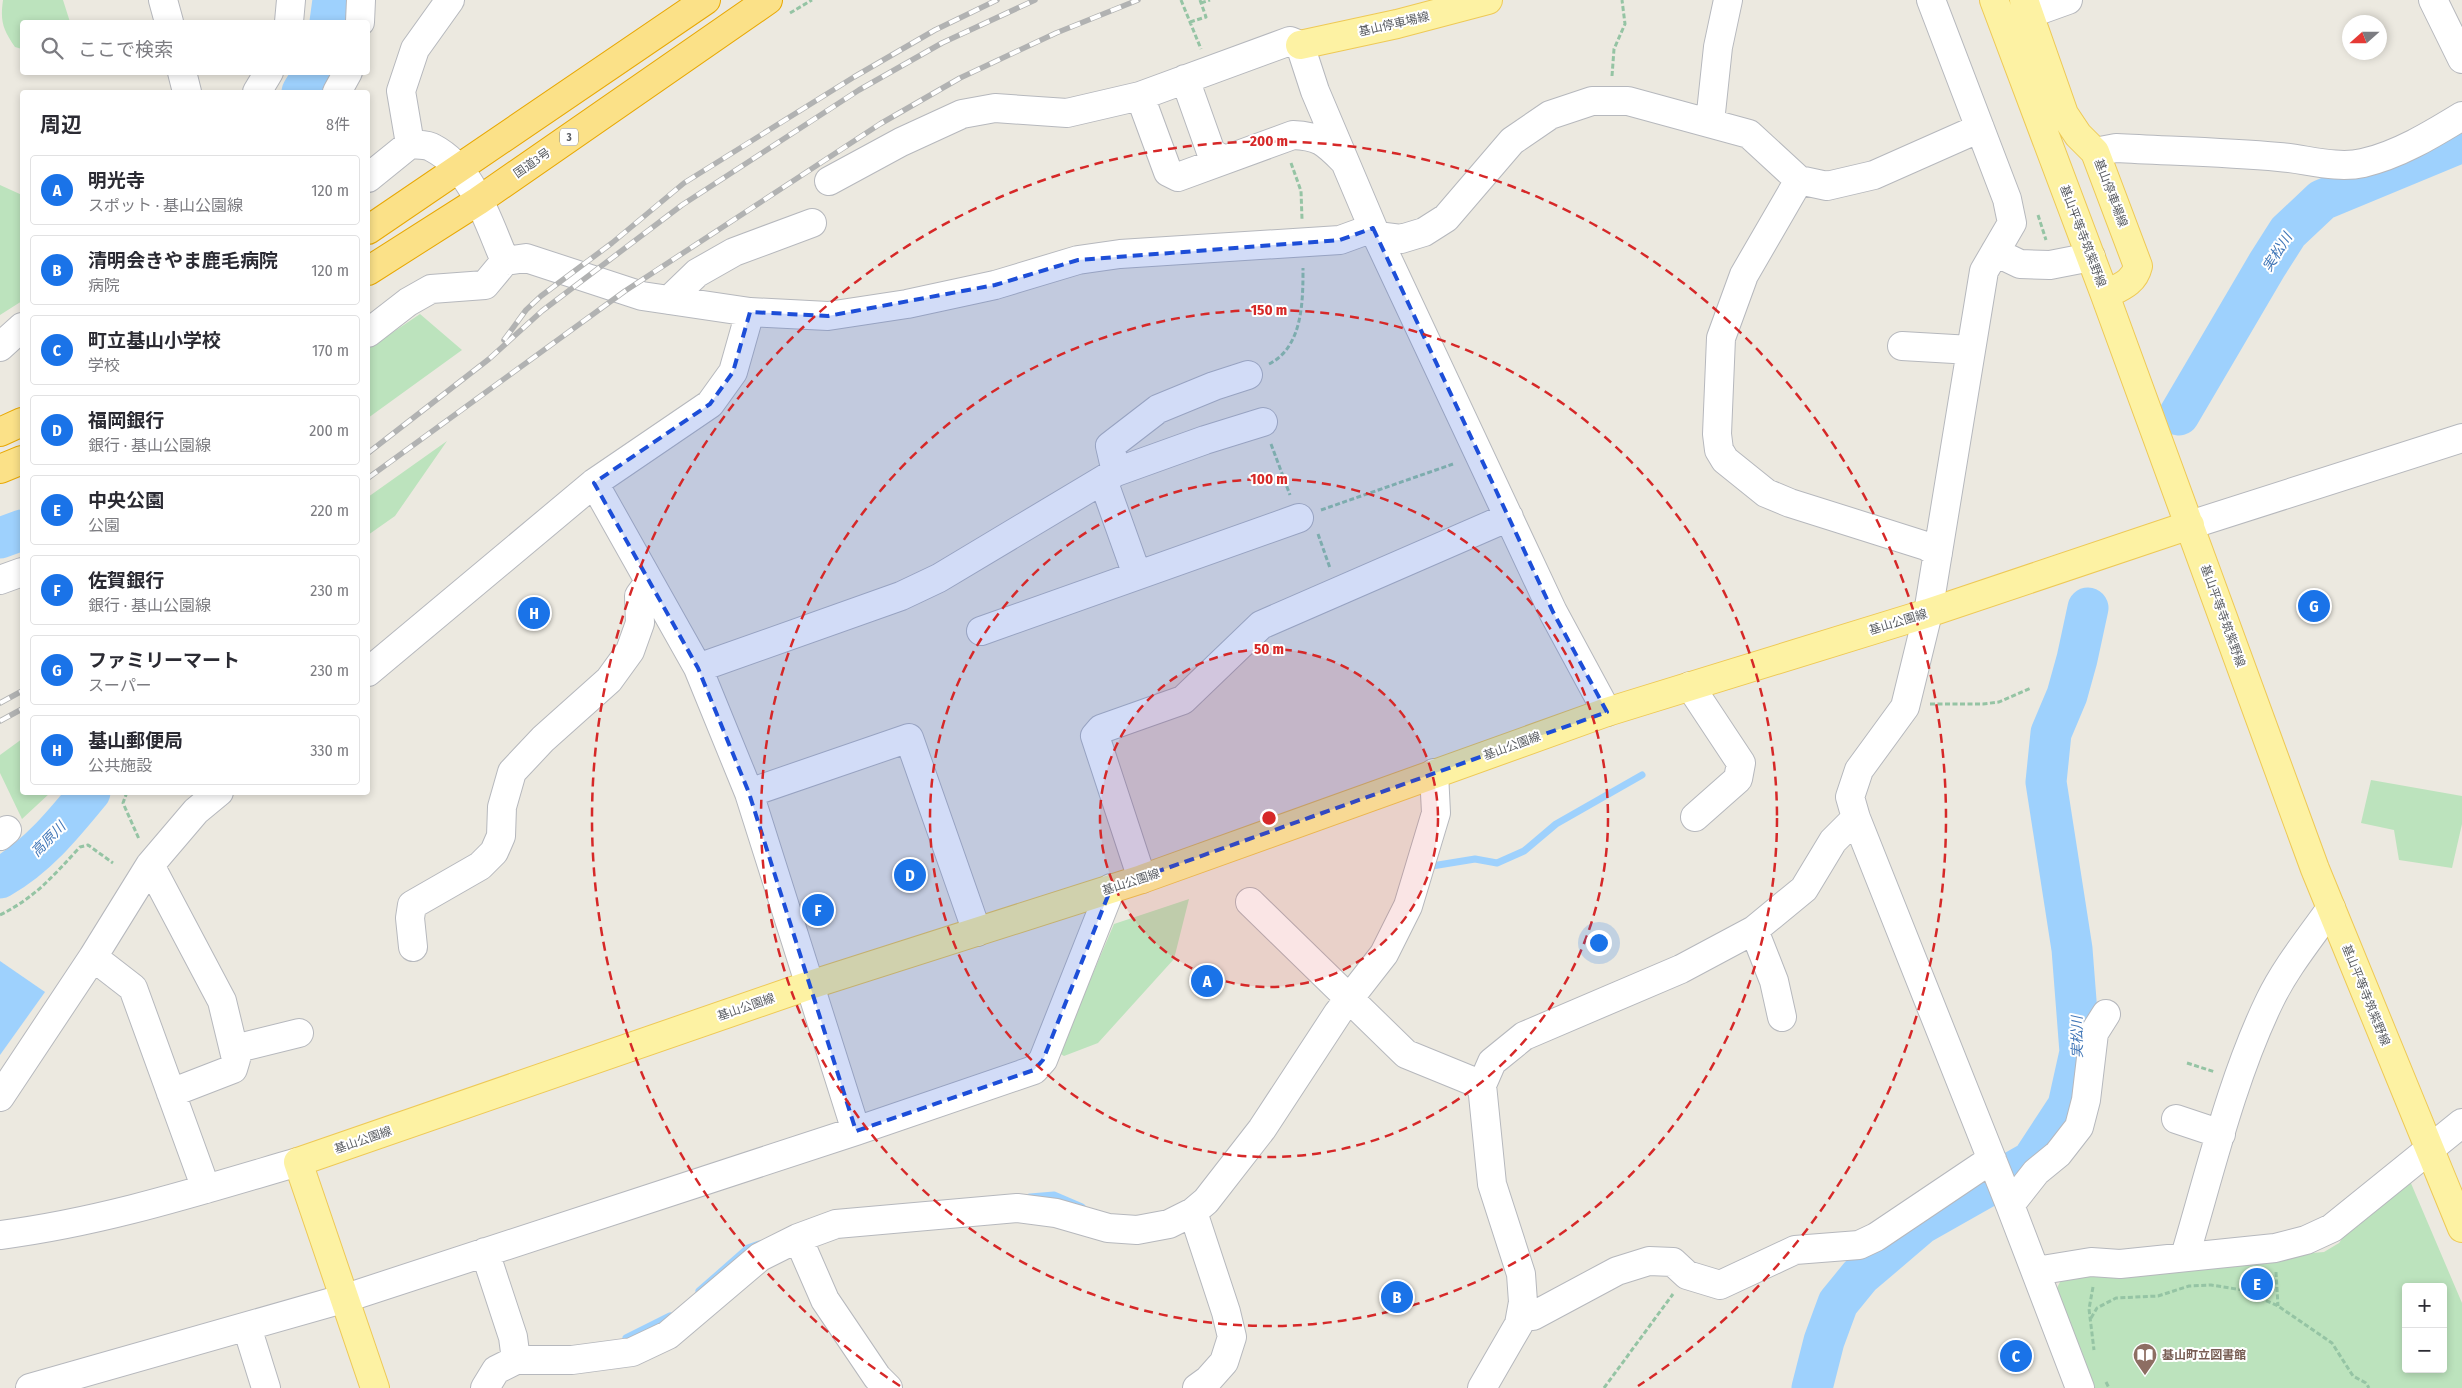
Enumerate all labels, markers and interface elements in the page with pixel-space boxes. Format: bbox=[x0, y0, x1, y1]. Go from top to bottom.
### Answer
street label: 基山停車場線 bbox=[1357, 9, 1431, 39]
north arrow bbox=[2342, 15, 2387, 60]
search box bbox=[20, 20, 370, 75]
icon: search bbox=[38, 34, 66, 62]
text: ここで検索 bbox=[78, 38, 173, 61]
text: 周辺 bbox=[40, 112, 82, 138]
text: 8件 bbox=[326, 115, 350, 134]
road number: 3 bbox=[560, 128, 578, 146]
text: 200 m bbox=[1249, 132, 1288, 150]
street label: 国道3号 bbox=[511, 145, 553, 181]
street label: 基山停車場線 bbox=[2092, 157, 2130, 229]
text: 明光寺 bbox=[88, 169, 145, 192]
text: A bbox=[53, 181, 61, 200]
text: 120 m bbox=[311, 181, 349, 200]
street label: 基山平等寺筑紫野線 bbox=[2057, 183, 2109, 289]
text: スポット · 基山公園線 bbox=[88, 196, 243, 215]
water label: 実松川 bbox=[2259, 228, 2297, 275]
text: 清明会きやま鹿毛病院 bbox=[88, 249, 278, 272]
text: B bbox=[53, 261, 61, 280]
text: 120 m bbox=[311, 261, 349, 280]
text: 病院 bbox=[88, 276, 120, 295]
text: 150 m bbox=[1251, 301, 1287, 319]
text: 町立基山小学校 bbox=[88, 329, 221, 352]
text: C bbox=[53, 341, 61, 360]
text: 170 m bbox=[312, 341, 349, 360]
text: 学校 bbox=[88, 356, 120, 375]
text: 福岡銀行 bbox=[88, 409, 164, 432]
text: D bbox=[52, 421, 62, 440]
text: 200 m bbox=[309, 421, 349, 440]
text: 銀行 · 基山公園線 bbox=[88, 436, 211, 455]
text: 100 m bbox=[1250, 470, 1288, 488]
text: 中央公園 bbox=[88, 489, 164, 512]
text: E bbox=[53, 501, 61, 520]
text: 220 m bbox=[310, 501, 349, 520]
text: 公園 bbox=[88, 516, 120, 535]
street label: 基山平等寺筑紫野線 bbox=[2198, 563, 2248, 669]
text: 佐賀銀行 bbox=[88, 569, 164, 592]
text: F bbox=[53, 581, 61, 600]
text: 230 m bbox=[310, 581, 349, 600]
pin: G bbox=[2298, 587, 2330, 625]
pin: H bbox=[518, 594, 550, 632]
text: 銀行 · 基山公園線 bbox=[88, 596, 211, 615]
street label: 基山公園線 bbox=[1867, 607, 1929, 637]
text: 50 m bbox=[1254, 640, 1284, 658]
text: ファミリーマート bbox=[88, 649, 240, 672]
text: G bbox=[52, 661, 62, 680]
text: 230 m bbox=[310, 661, 349, 680]
text: スーパー bbox=[88, 676, 152, 695]
text: 基山郵便局 bbox=[88, 729, 183, 752]
street label: 基山公園線 bbox=[1481, 729, 1543, 763]
text: H bbox=[52, 741, 62, 760]
text: 330 m bbox=[310, 741, 349, 760]
text: 公共施設 bbox=[88, 756, 152, 775]
centre of rings bbox=[1260, 809, 1278, 827]
water label: 高原川 bbox=[28, 817, 70, 860]
pin: D bbox=[894, 856, 926, 894]
street label: 基山公園線 bbox=[1100, 866, 1162, 898]
pin: F bbox=[802, 891, 834, 929]
your location bbox=[1586, 930, 1612, 956]
street label: 基山平等寺筑紫野線 bbox=[2339, 942, 2393, 1048]
pin: A bbox=[1191, 962, 1223, 1000]
street label: 基山公園線 bbox=[715, 991, 777, 1023]
water label: 実松川 bbox=[2069, 1014, 2086, 1058]
street label: 基山公園線 bbox=[332, 1124, 394, 1156]
pin: E bbox=[2241, 1265, 2273, 1303]
pin: B bbox=[1381, 1278, 1413, 1316]
map controls bbox=[2402, 1283, 2447, 1373]
button: + bbox=[2402, 1283, 2447, 1328]
button: − bbox=[2402, 1328, 2447, 1373]
pin: C bbox=[2000, 1337, 2032, 1375]
library icon: 基山町立図書館 bbox=[2132, 1342, 2158, 1376]
place label: 基山町立図書館 bbox=[2162, 1348, 2246, 1362]

